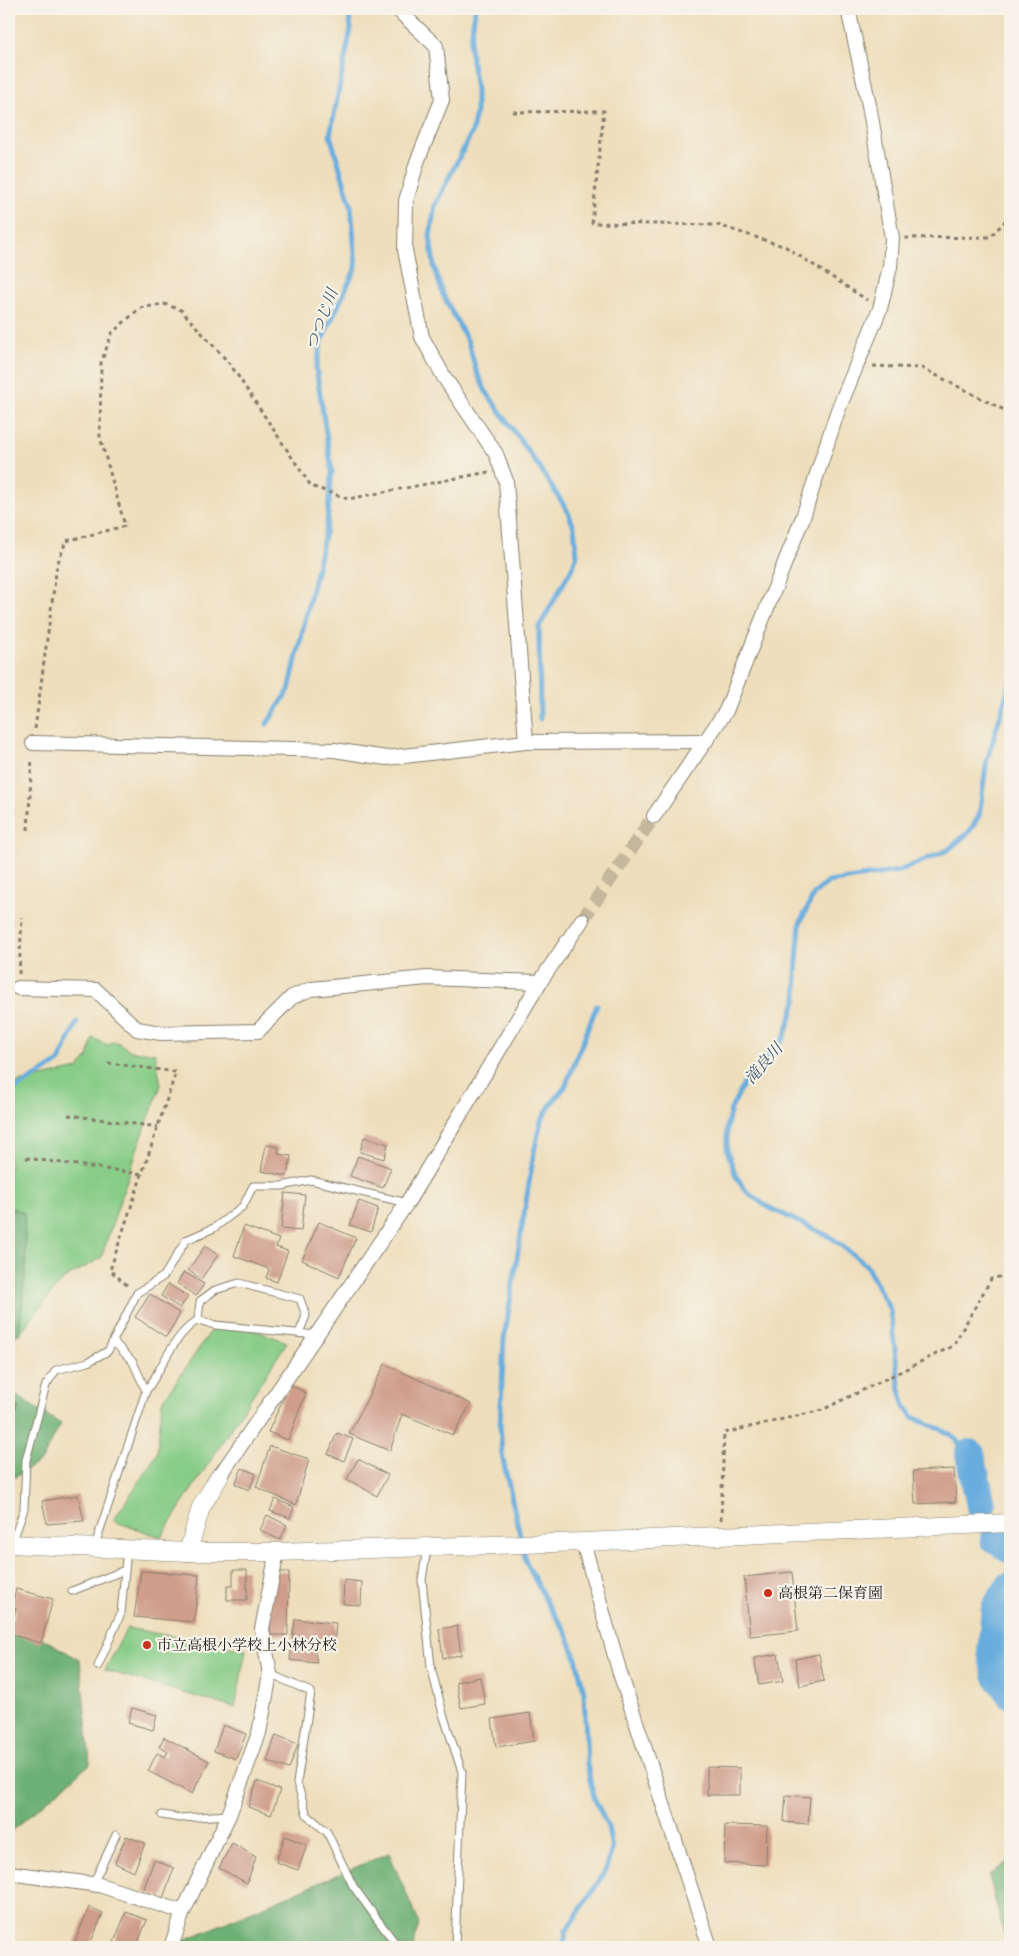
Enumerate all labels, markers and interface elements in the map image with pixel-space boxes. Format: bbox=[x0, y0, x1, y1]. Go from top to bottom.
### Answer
water label: つつじ川 bbox=[301, 284, 343, 353]
water label: 滝良川 bbox=[740, 1037, 788, 1088]
place label: 高根第二保育園 bbox=[778, 1584, 883, 1603]
marker: 高根第二保育園 bbox=[762, 1587, 774, 1599]
place label: 市立高根小学校上小林分校 bbox=[157, 1636, 337, 1655]
marker: 市立高根小学校上小林分校 bbox=[141, 1639, 153, 1651]

